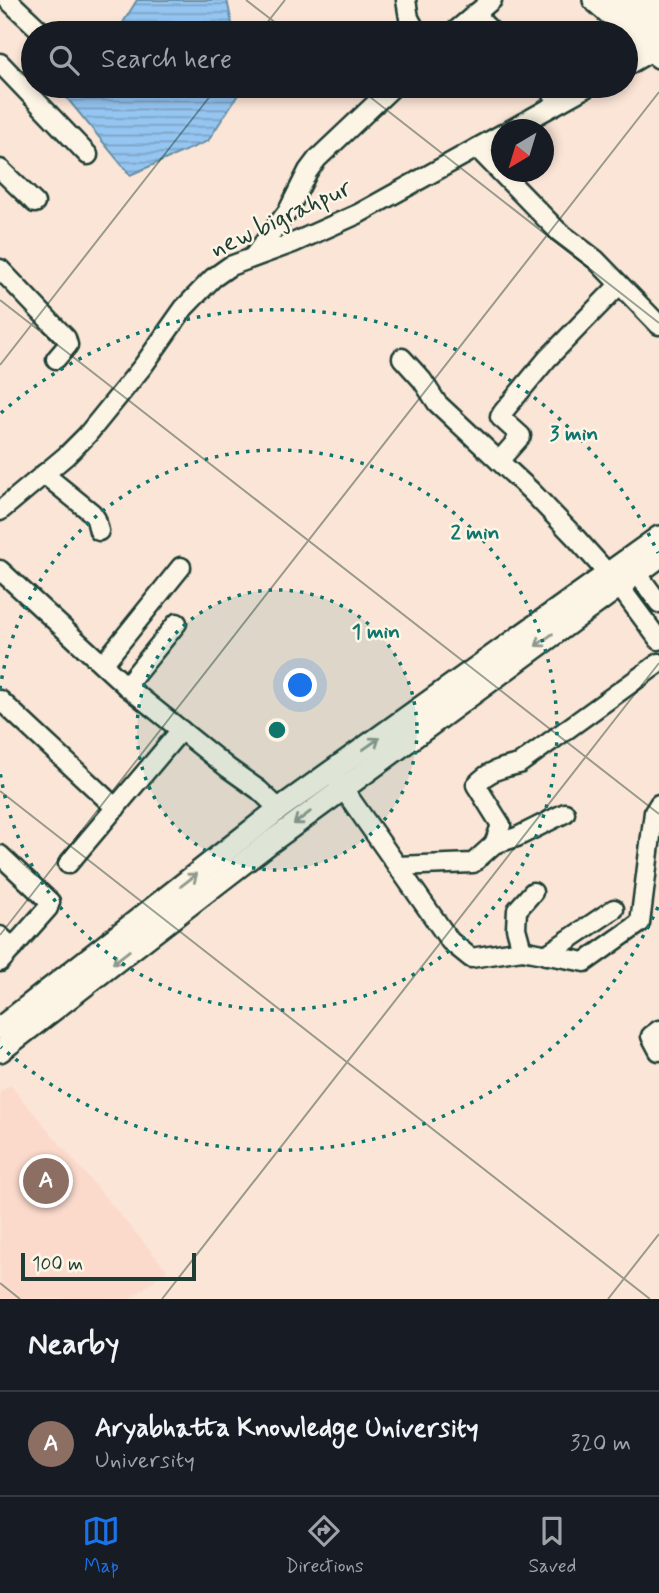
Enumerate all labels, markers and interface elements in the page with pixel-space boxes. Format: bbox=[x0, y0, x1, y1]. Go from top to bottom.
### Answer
search box bbox=[21, 21, 638, 98]
icon: search bbox=[45, 41, 83, 79]
text: Search here bbox=[101, 43, 232, 77]
north arrow bbox=[491, 119, 554, 182]
street label: new bigrahpur bbox=[205, 171, 357, 267]
text: 3 min bbox=[550, 420, 598, 448]
text: 2 min bbox=[450, 519, 500, 547]
text: 1 min bbox=[352, 618, 400, 646]
one-way arrow bbox=[535, 633, 554, 647]
your location bbox=[283, 668, 317, 702]
centre of rings bbox=[265, 718, 289, 742]
one-way arrow bbox=[361, 737, 380, 751]
one-way arrow bbox=[293, 811, 311, 826]
one-way arrow bbox=[179, 873, 197, 888]
one-way arrow bbox=[112, 950, 131, 965]
pin: A bbox=[23, 1155, 69, 1207]
scale bar bbox=[21, 1250, 196, 1282]
text: 100 m bbox=[32, 1252, 83, 1277]
text: Nearby bbox=[28, 1325, 119, 1364]
text: Aryabhatta Knowledge University bbox=[95, 1412, 479, 1446]
text: A bbox=[43, 1429, 59, 1459]
text: 320 m bbox=[570, 1429, 631, 1459]
text: University bbox=[95, 1446, 195, 1476]
tab: Map bbox=[82, 1512, 120, 1579]
tab: Directions bbox=[285, 1512, 364, 1579]
tab: Saved bbox=[528, 1512, 576, 1579]

